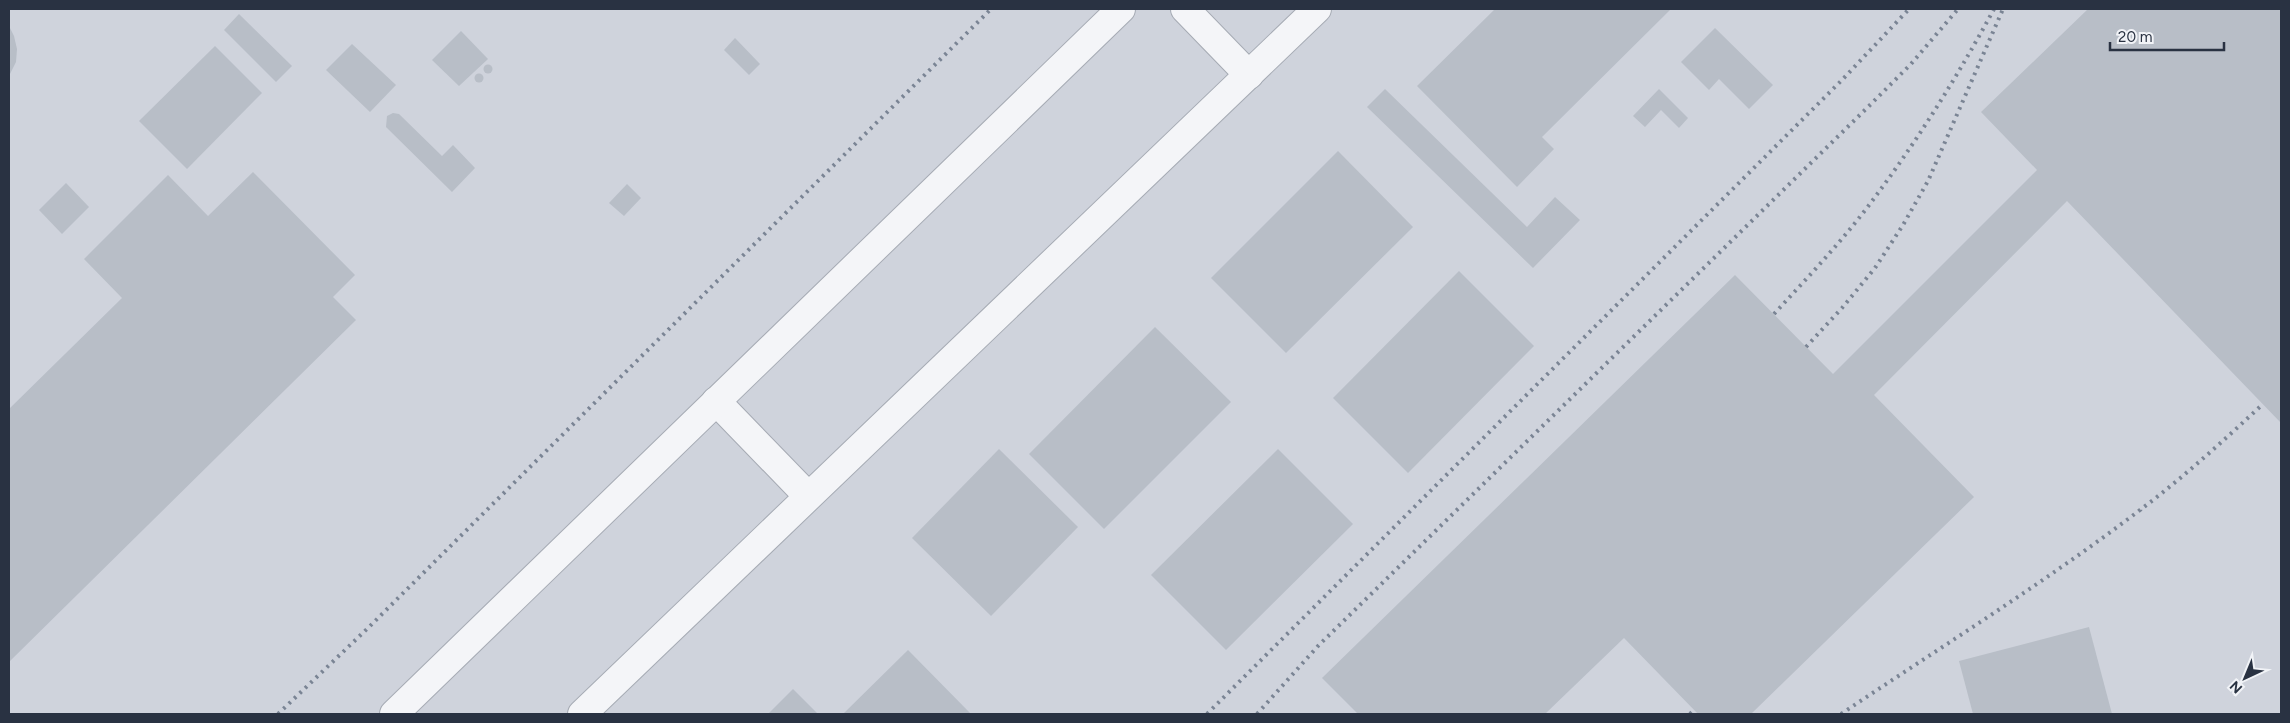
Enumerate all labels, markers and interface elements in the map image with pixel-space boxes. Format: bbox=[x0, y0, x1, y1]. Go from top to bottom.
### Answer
scale bar bbox=[2110, 20, 2224, 52]
text: 20 m bbox=[2118, 28, 2152, 46]
north arrow bbox=[2220, 653, 2270, 703]
text: N bbox=[2227, 677, 2246, 697]

